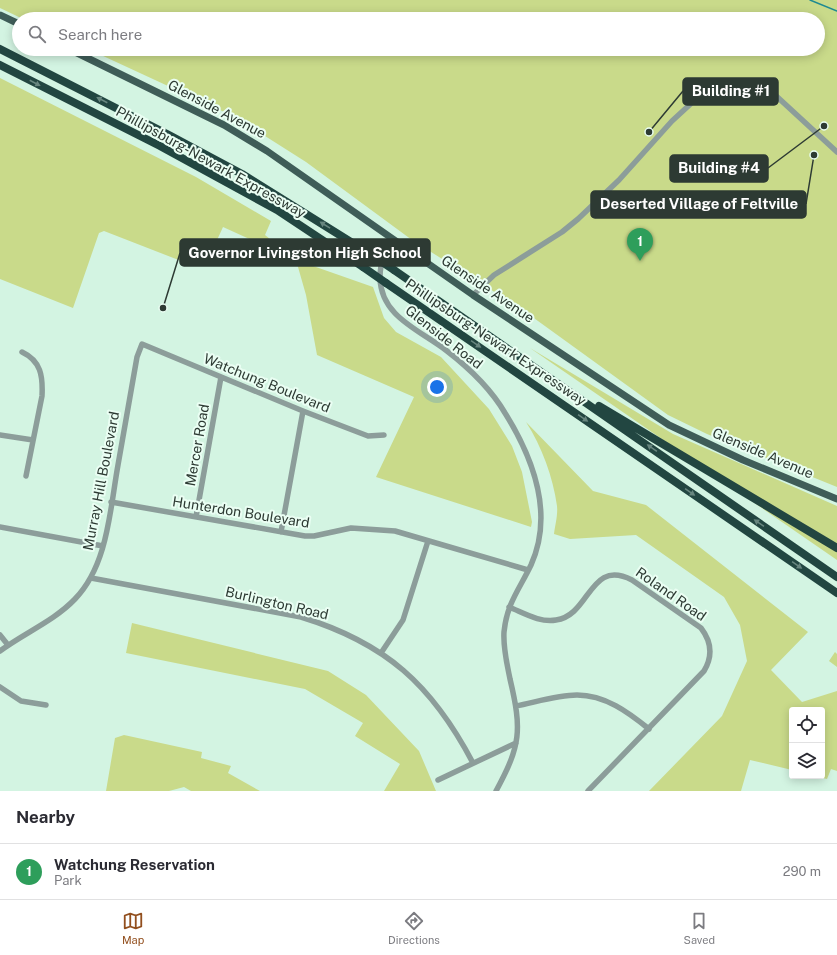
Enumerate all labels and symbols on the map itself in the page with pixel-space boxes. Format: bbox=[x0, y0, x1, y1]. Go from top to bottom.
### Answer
street label: Glenside Avenue bbox=[165, 77, 269, 142]
callout: Building #1 bbox=[683, 78, 778, 105]
one-way arrow bbox=[29, 80, 40, 86]
text: Building #1 bbox=[692, 82, 770, 99]
one-way arrow bbox=[96, 97, 108, 104]
street label: Phillipsburg-Newark Expressway bbox=[113, 103, 309, 221]
callout: Building #4 bbox=[670, 155, 768, 182]
text: Building #4 bbox=[678, 159, 760, 176]
callout: Deserted Village of Feltville bbox=[591, 191, 806, 218]
text: Deserted Village of Feltville bbox=[600, 195, 798, 212]
one-way arrow bbox=[320, 221, 330, 229]
pin: 1 bbox=[627, 228, 653, 261]
callout: Governor Livingston High School bbox=[180, 239, 430, 266]
text: Governor Livingston High School bbox=[188, 244, 422, 261]
street label: Glenside Avenue bbox=[439, 252, 537, 326]
street label: Phillipsburg-Newark Expressway bbox=[403, 275, 590, 409]
street label: Glenside Road bbox=[402, 302, 486, 372]
one-way arrow bbox=[471, 340, 481, 348]
street label: Watchung Boulevard bbox=[201, 350, 333, 416]
your location bbox=[427, 377, 447, 397]
street label: Mercer Road bbox=[182, 403, 212, 487]
street label: Murray Hill Boulevard bbox=[80, 410, 122, 552]
one-way arrow bbox=[578, 414, 588, 422]
street label: Glenside Avenue bbox=[710, 424, 816, 482]
one-way arrow bbox=[647, 444, 657, 452]
one-way arrow bbox=[685, 488, 695, 496]
street label: Hunterdon Boulevard bbox=[171, 493, 311, 531]
one-way arrow bbox=[753, 519, 764, 527]
one-way arrow bbox=[792, 561, 802, 569]
street label: Roland Road bbox=[633, 564, 709, 624]
street label: Burlington Road bbox=[224, 583, 330, 623]

